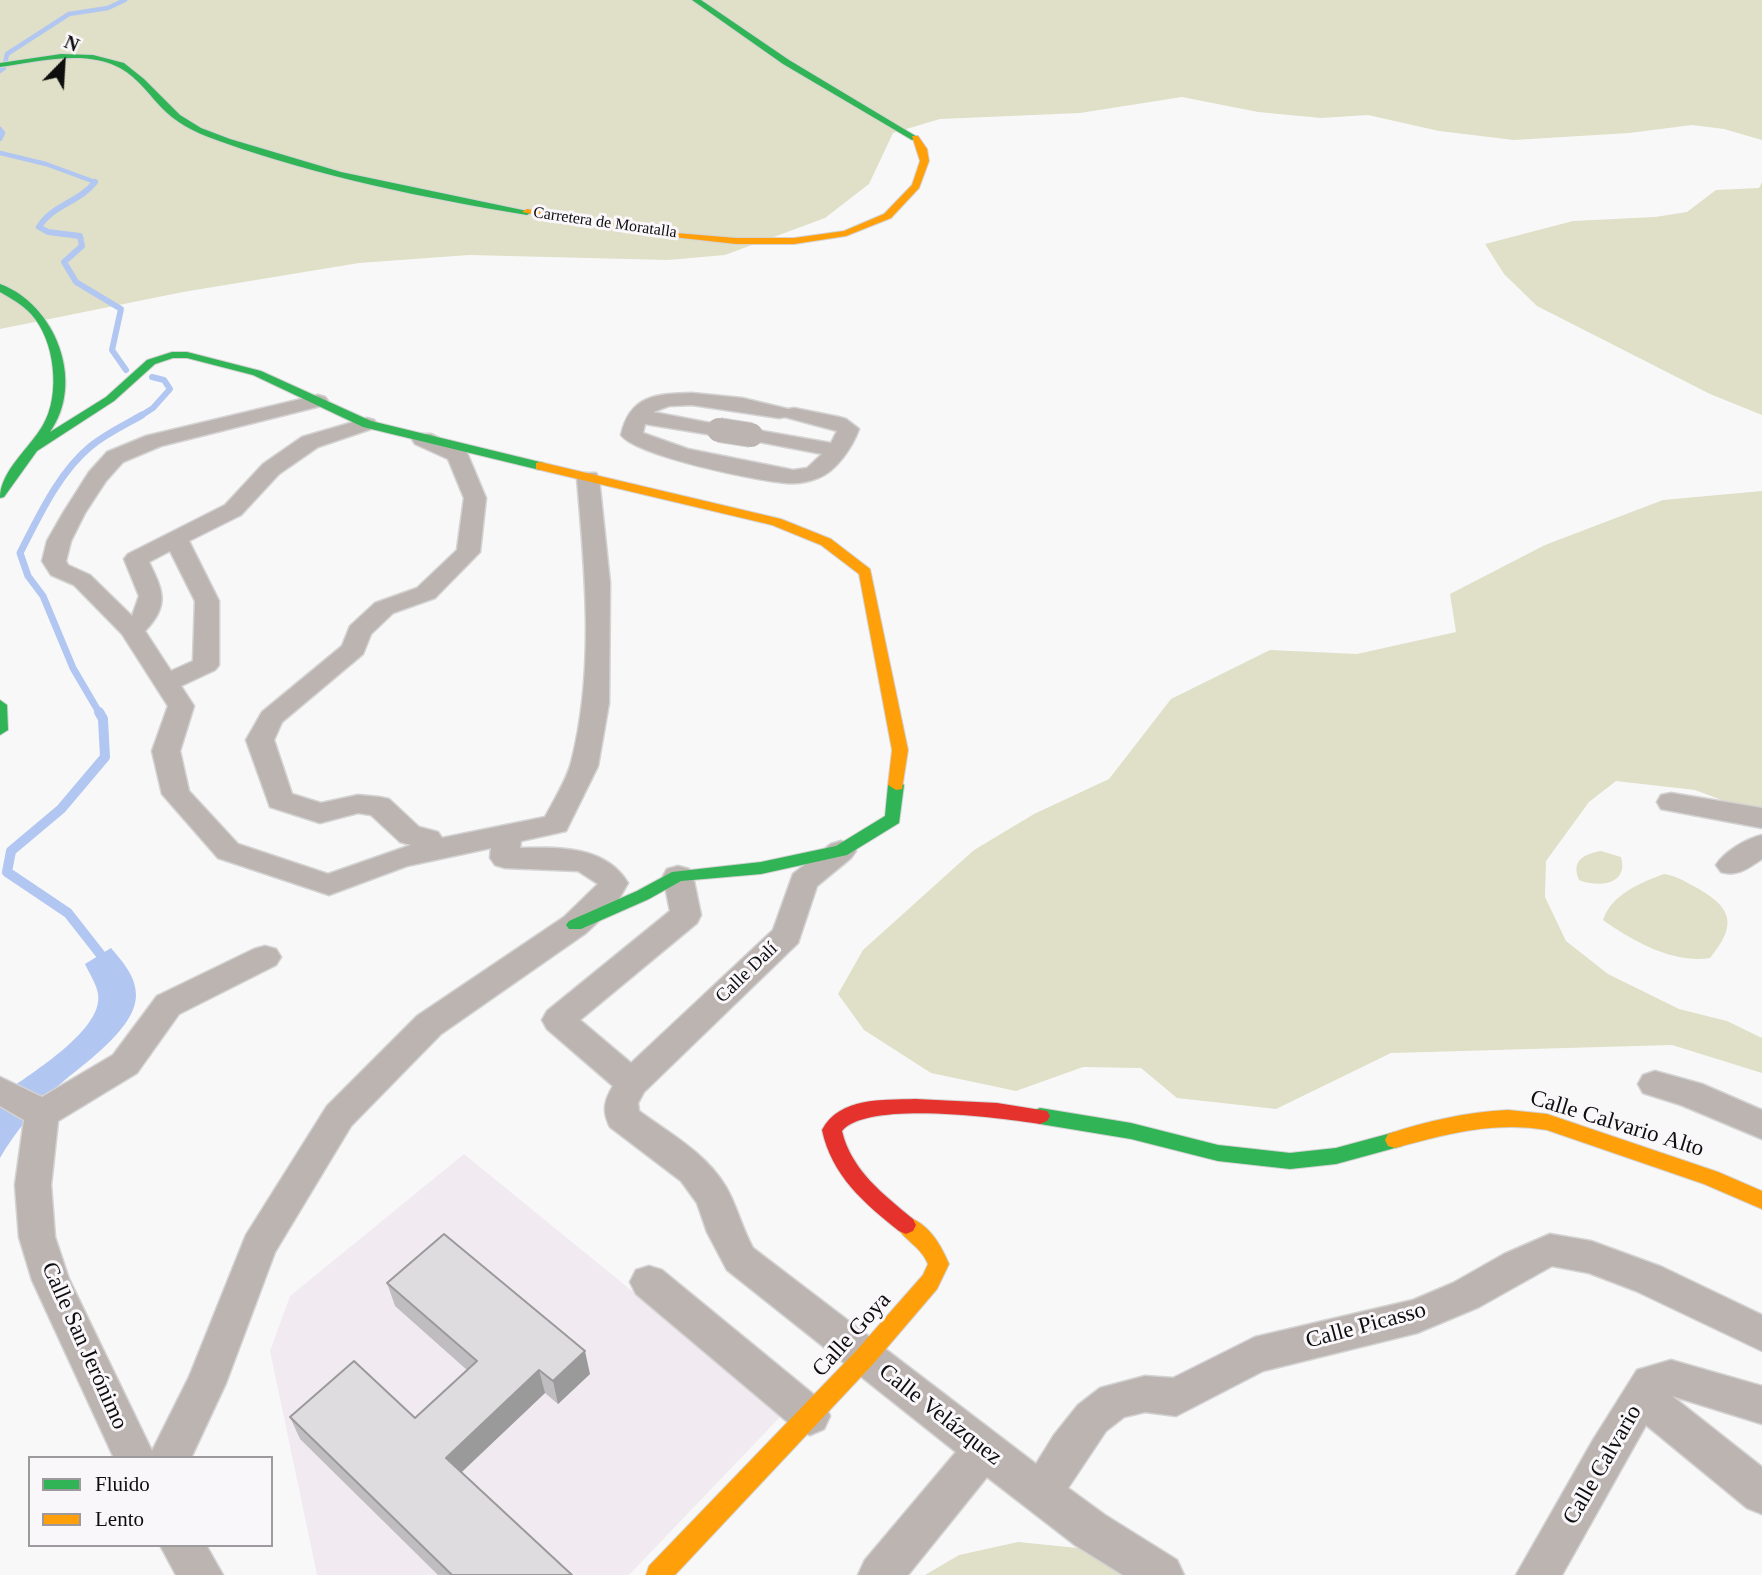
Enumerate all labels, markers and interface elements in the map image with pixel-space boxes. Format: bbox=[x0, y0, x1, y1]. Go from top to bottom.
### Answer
north arrow bbox=[28, 28, 98, 98]
text: N bbox=[61, 31, 82, 56]
street label: Carretera de Moratalla bbox=[532, 203, 678, 243]
street label: Calle Dalí bbox=[711, 938, 783, 1008]
street label: Calle Calvario Alto bbox=[1527, 1084, 1707, 1164]
street label: Calle San Jerónimo bbox=[35, 1258, 133, 1434]
street label: Calle Goya bbox=[807, 1287, 897, 1383]
street label: Calle Picasso bbox=[1303, 1297, 1429, 1355]
street label: Calle Velázquez bbox=[873, 1358, 1007, 1472]
street label: Calle Calvario bbox=[1558, 1400, 1648, 1530]
legend bbox=[28, 1456, 273, 1547]
text: Fluido bbox=[95, 1472, 150, 1496]
text: Lento bbox=[95, 1507, 144, 1531]

